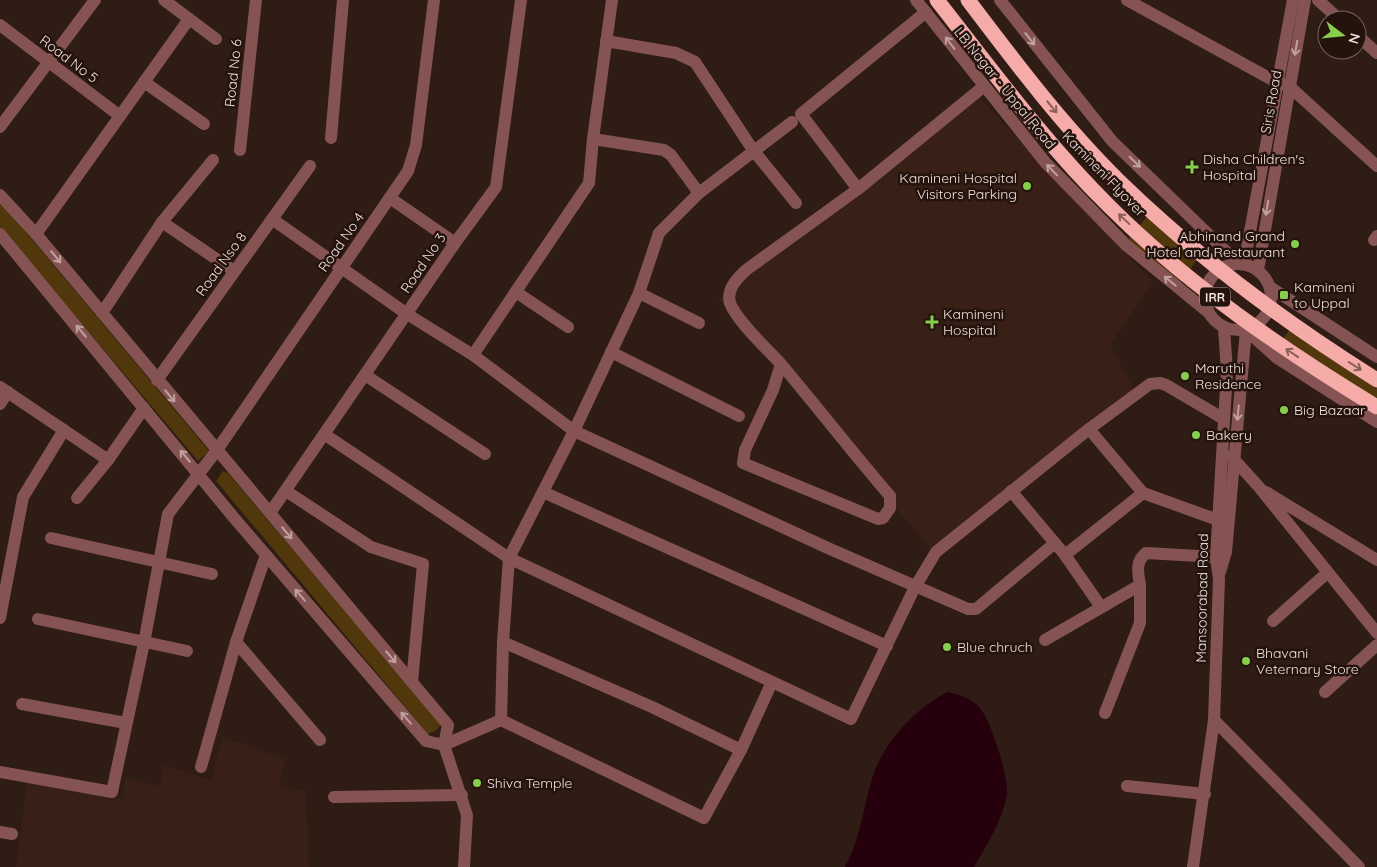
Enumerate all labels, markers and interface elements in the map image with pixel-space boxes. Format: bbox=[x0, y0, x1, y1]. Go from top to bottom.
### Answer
north arrow bbox=[1317, 10, 1367, 60]
street label: LB Nagar - Uppal Road bbox=[950, 23, 1060, 153]
street label: Road No 5 bbox=[36, 31, 102, 87]
text: N bbox=[1344, 31, 1365, 46]
one-way arrow bbox=[1024, 32, 1035, 45]
one-way arrow bbox=[945, 36, 955, 50]
street label: Road No 6 bbox=[220, 38, 246, 108]
one-way arrow bbox=[1291, 40, 1301, 56]
street label: Siris Road bbox=[1257, 69, 1285, 135]
one-way arrow bbox=[1046, 101, 1057, 114]
street label: Kamineni Flyover bbox=[1058, 127, 1150, 221]
place label: Disha Children's Hospital bbox=[1203, 150, 1305, 184]
one-way arrow bbox=[1128, 156, 1141, 168]
marker: Disha Children's Hospital bbox=[1185, 160, 1199, 174]
one-way arrow bbox=[1046, 163, 1058, 176]
place label: Kamineni Hospital Visitors Parking bbox=[899, 169, 1017, 203]
marker: Kamineni Hospital Visitors Parking bbox=[1021, 180, 1033, 192]
one-way arrow bbox=[1262, 199, 1272, 215]
street label: Road No 4 bbox=[314, 209, 368, 275]
one-way arrow bbox=[1117, 214, 1130, 225]
place label: Abhinand Grand Hotel and Restaurant bbox=[1147, 227, 1285, 261]
street label: Road Nso 8 bbox=[192, 228, 250, 300]
street label: Road No 3 bbox=[396, 230, 450, 296]
marker: Abhinand Grand Hotel and Restaurant bbox=[1289, 238, 1301, 250]
one-way arrow bbox=[50, 251, 61, 264]
one-way arrow bbox=[1164, 276, 1177, 287]
place label: Kamineni to Uppal bbox=[1294, 278, 1355, 312]
road number: IRR bbox=[1200, 288, 1230, 306]
marker: Kamineni to Uppal bbox=[1278, 289, 1290, 301]
place label: Kamineni Hospital bbox=[943, 305, 1004, 339]
marker: Kamineni Hospital bbox=[925, 315, 939, 329]
one-way arrow bbox=[75, 325, 86, 338]
one-way arrow bbox=[1285, 348, 1299, 358]
place label: Maruthi Residence bbox=[1195, 359, 1262, 393]
one-way arrow bbox=[1348, 361, 1362, 371]
marker: Maruthi Residence bbox=[1179, 370, 1191, 382]
one-way arrow bbox=[165, 389, 176, 402]
place label: Big Bazaar bbox=[1294, 401, 1366, 419]
marker: Big Bazaar bbox=[1278, 404, 1290, 416]
one-way arrow bbox=[1233, 405, 1243, 421]
place label: Bakery bbox=[1206, 426, 1252, 444]
marker: Bakery bbox=[1190, 429, 1202, 441]
one-way arrow bbox=[179, 450, 190, 463]
one-way arrow bbox=[282, 526, 293, 539]
street label: Mansoorabad Road bbox=[1192, 533, 1212, 663]
one-way arrow bbox=[294, 588, 306, 601]
place label: Blue chruch bbox=[957, 638, 1033, 656]
marker: Blue chruch bbox=[941, 641, 953, 653]
place label: Bhavani Veternary Store bbox=[1256, 644, 1359, 678]
one-way arrow bbox=[386, 651, 397, 664]
marker: Bhavani Veternary Store bbox=[1240, 655, 1252, 667]
one-way arrow bbox=[400, 711, 412, 724]
place label: Shiva Temple bbox=[487, 774, 573, 792]
marker: Shiva Temple bbox=[471, 777, 483, 789]

